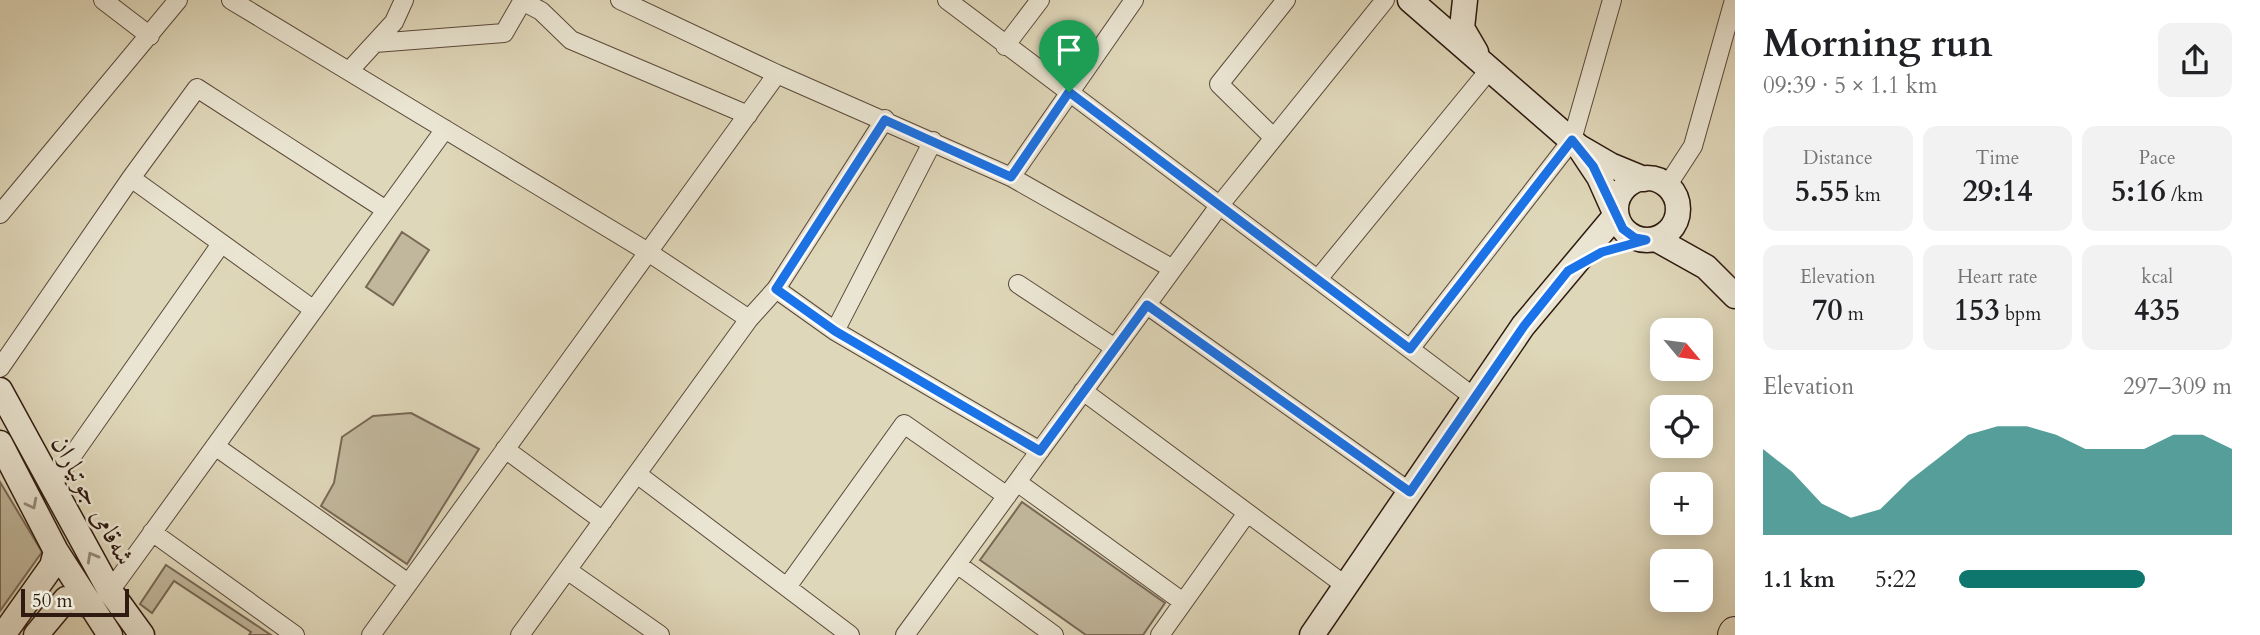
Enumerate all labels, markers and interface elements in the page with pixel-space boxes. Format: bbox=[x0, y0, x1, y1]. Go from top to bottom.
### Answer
text: Morning run bbox=[1763, 18, 1993, 70]
pin bbox=[1039, 20, 1099, 92]
button: share bbox=[2158, 23, 2232, 97]
icon: arrive bbox=[1050, 31, 1088, 69]
text: 09:39 · 5 × 1.1 km bbox=[1763, 70, 1937, 101]
text: Distance bbox=[1803, 145, 1873, 171]
text: Time bbox=[1976, 145, 2019, 171]
text: Pace bbox=[2139, 145, 2176, 171]
text: 5.55 bbox=[1795, 171, 1850, 212]
text: 29:14 bbox=[1962, 171, 2033, 212]
text: 5:16 bbox=[2111, 171, 2166, 212]
text: km bbox=[1850, 182, 1881, 208]
text: /km bbox=[2166, 182, 2203, 208]
text: Elevation bbox=[1800, 264, 1876, 290]
text: Heart rate bbox=[1957, 264, 2038, 290]
text: kcal bbox=[2141, 264, 2173, 290]
text: 70 bbox=[1812, 290, 1843, 331]
text: 153 bbox=[1954, 290, 2000, 331]
text: 435 bbox=[2134, 290, 2180, 331]
text: m bbox=[1843, 301, 1864, 327]
text: bpm bbox=[2000, 301, 2041, 327]
north arrow bbox=[1650, 318, 1713, 382]
map controls bbox=[1650, 318, 1713, 612]
text: Elevation bbox=[1763, 371, 1854, 402]
text: 297–309 m bbox=[2123, 371, 2232, 402]
button: locate bbox=[1650, 395, 1713, 458]
street label: شەقامی جوتیاران bbox=[43, 429, 143, 571]
button: + bbox=[1650, 472, 1713, 535]
one-way arrow bbox=[23, 497, 37, 509]
button: − bbox=[1650, 549, 1713, 612]
one-way arrow bbox=[87, 552, 100, 565]
text: 1.1 km bbox=[1763, 564, 1835, 595]
text: 5:22 bbox=[1875, 564, 1916, 595]
scale bar bbox=[21, 586, 130, 618]
text: 50 m bbox=[32, 588, 73, 614]

